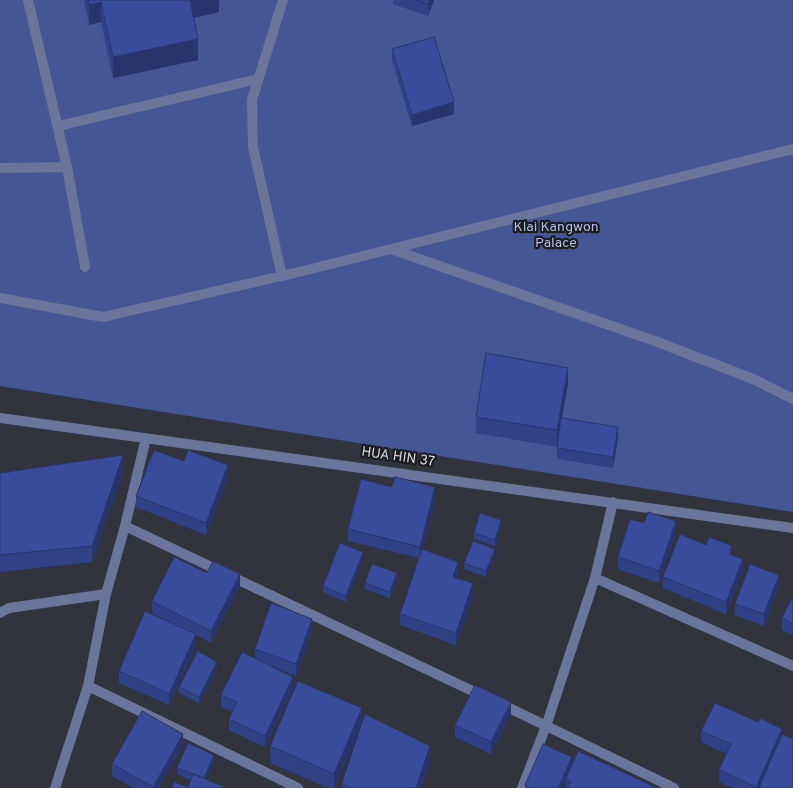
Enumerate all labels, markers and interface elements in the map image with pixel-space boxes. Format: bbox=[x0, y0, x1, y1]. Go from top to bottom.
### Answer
park label: Klai Kangwon Palace bbox=[513, 220, 599, 252]
street label: HUA HIN 37 bbox=[360, 445, 436, 471]

